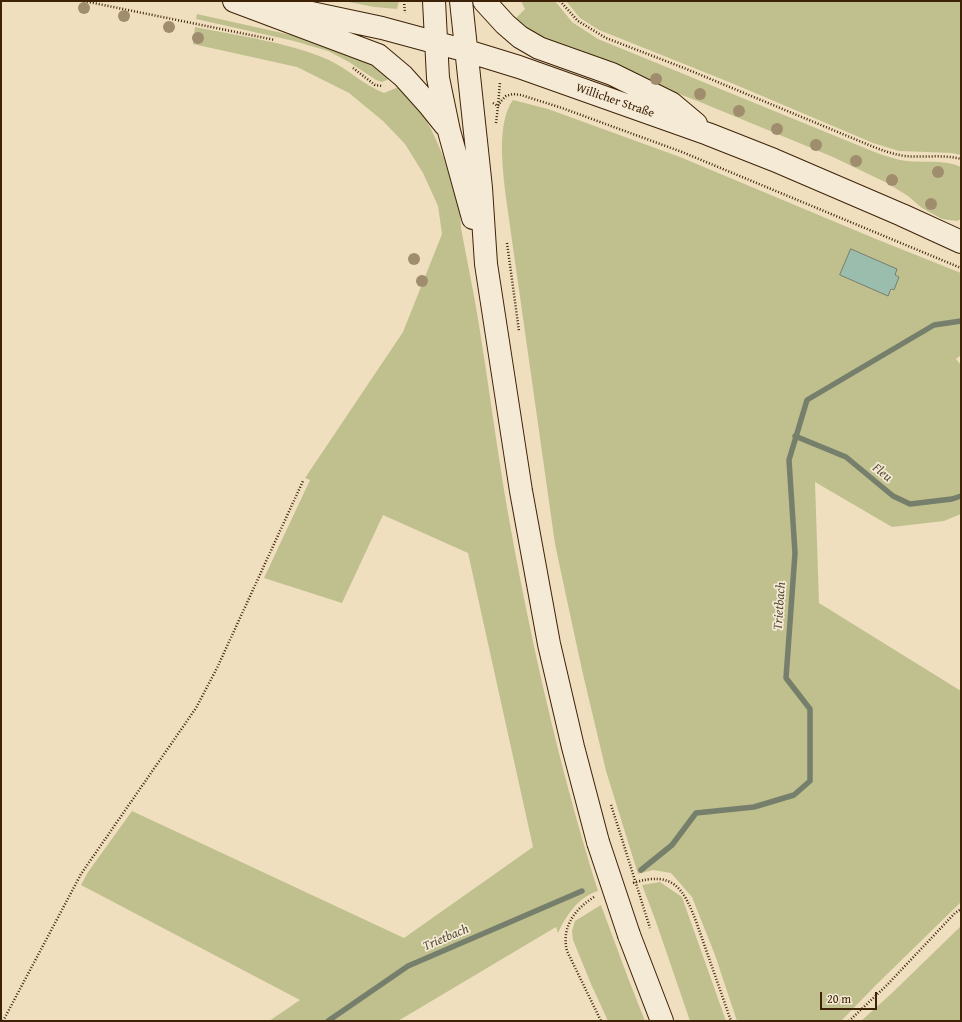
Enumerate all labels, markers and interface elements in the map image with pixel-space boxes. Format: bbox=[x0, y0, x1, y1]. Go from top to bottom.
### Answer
street label: Willicher Straße bbox=[574, 81, 656, 121]
water label: Fleu bbox=[869, 460, 895, 486]
water label: Trietbach bbox=[771, 581, 789, 631]
water label: Trietbach bbox=[421, 921, 471, 955]
scale bar bbox=[822, 984, 879, 1010]
text: 20 m bbox=[827, 990, 851, 1007]

